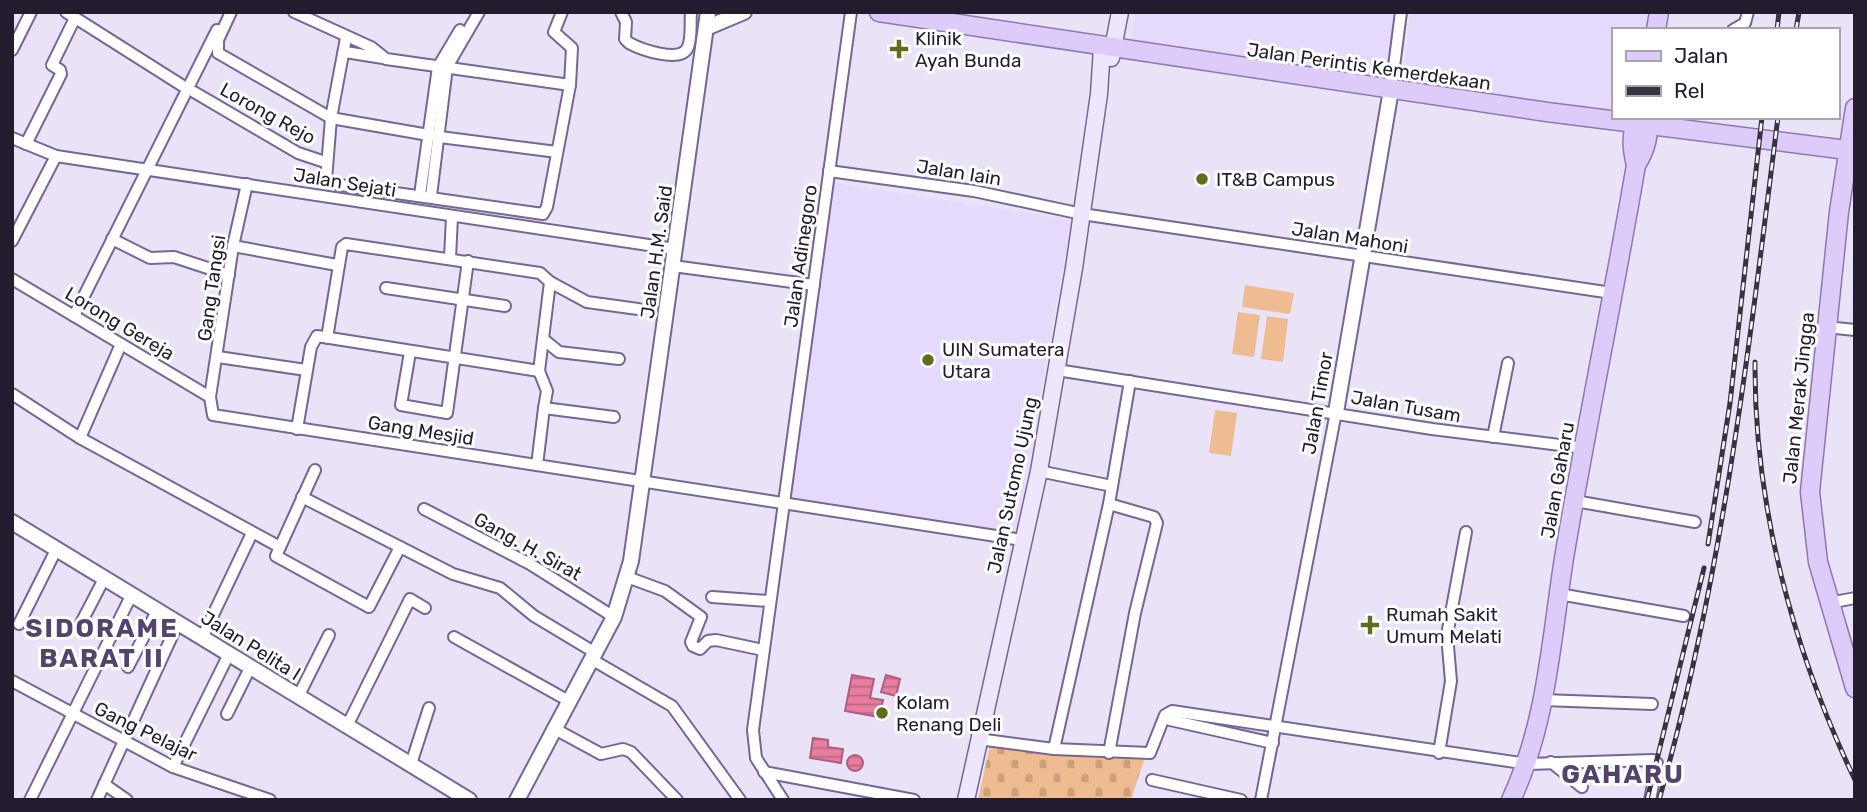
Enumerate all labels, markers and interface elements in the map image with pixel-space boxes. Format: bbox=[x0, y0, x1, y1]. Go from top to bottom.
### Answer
place label: Klinik Ayah Bunda bbox=[915, 27, 1021, 72]
legend bbox=[1612, 28, 1839, 119]
street label: Jalan Perintis Kemerdekaan bbox=[1245, 38, 1492, 95]
marker: Klinik Ayah Bunda bbox=[889, 39, 909, 59]
text: Jalan bbox=[1674, 43, 1728, 68]
street label: Lorong Rejo bbox=[216, 78, 319, 149]
text: Rel bbox=[1674, 78, 1705, 103]
street label: Jalan Iain bbox=[915, 154, 1003, 191]
street label: Jalan Sejati bbox=[292, 163, 398, 202]
place label: IT&B Campus bbox=[1216, 168, 1335, 191]
marker: IT&B Campus bbox=[1194, 171, 1210, 187]
street label: Jalan Adinegoro bbox=[779, 183, 822, 329]
street label: Jalan H.M. Said bbox=[636, 184, 677, 320]
street label: Jalan Mahoni bbox=[1290, 217, 1410, 258]
street label: Gang Tangsi bbox=[193, 233, 230, 343]
street label: Lorong Gereja bbox=[61, 282, 179, 365]
street label: Jalan Merak Jingga bbox=[1778, 311, 1819, 485]
place label: UIN Sumatera Utara bbox=[942, 338, 1065, 383]
street label: Jalan Timor bbox=[1297, 349, 1338, 456]
marker: UIN Sumatera Utara bbox=[920, 352, 936, 368]
street label: Jalan Tusam bbox=[1349, 386, 1463, 427]
street label: Jalan Sutomo Ujung bbox=[983, 395, 1042, 576]
street label: Gang Mesjid bbox=[366, 411, 476, 450]
street label: Jalan Gaharu bbox=[1536, 420, 1579, 540]
street label: Gang. H. Sirat bbox=[470, 507, 586, 586]
place label: Rumah Sakit Umum Melati bbox=[1386, 603, 1502, 648]
street label: Jalan Pelita I bbox=[197, 606, 305, 685]
district label: SIDORAME BARAT II bbox=[25, 613, 179, 674]
marker: Rumah Sakit Umum Melati bbox=[1360, 615, 1380, 635]
place label: Kolam Renang Deli bbox=[896, 691, 1001, 736]
street label: Gang Pelajar bbox=[91, 697, 202, 767]
marker: Kolam Renang Deli bbox=[874, 705, 890, 721]
district label: GAHARU bbox=[1561, 759, 1685, 790]

